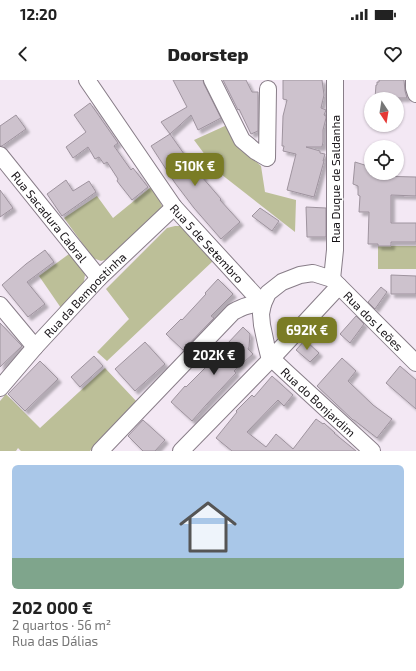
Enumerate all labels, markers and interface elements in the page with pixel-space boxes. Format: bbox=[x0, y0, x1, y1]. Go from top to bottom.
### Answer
text: 12:20 bbox=[20, 5, 57, 23]
icon: back bbox=[12, 43, 34, 65]
text: Doorstep bbox=[168, 43, 248, 65]
icon: heart bbox=[382, 43, 404, 65]
north arrow bbox=[364, 92, 404, 132]
map controls bbox=[364, 92, 404, 180]
street label: Rua Duque de Saldanha bbox=[328, 115, 342, 243]
button: locate bbox=[364, 140, 404, 180]
pin: 510K € bbox=[162, 153, 228, 187]
text: 510K € bbox=[175, 158, 215, 174]
street label: Rua Sacadura Cabral bbox=[9, 168, 91, 265]
street label: Rua 5 de Setembro bbox=[168, 201, 247, 285]
street label: Rua da Bempostinha bbox=[41, 249, 129, 340]
street label: Rua dos Leões bbox=[341, 288, 406, 353]
pin: 692K € bbox=[274, 317, 340, 351]
text: 692K € bbox=[286, 322, 328, 338]
pin: 202K € bbox=[181, 342, 247, 376]
text: 202K € bbox=[193, 347, 235, 363]
street label: Rua do Bonjardim bbox=[278, 364, 358, 439]
icon: home bbox=[172, 491, 244, 563]
text: 202 000 € bbox=[12, 597, 93, 617]
text: 2 quartos · 56 m² bbox=[12, 617, 111, 633]
text: Rua das Dálias bbox=[12, 633, 98, 649]

